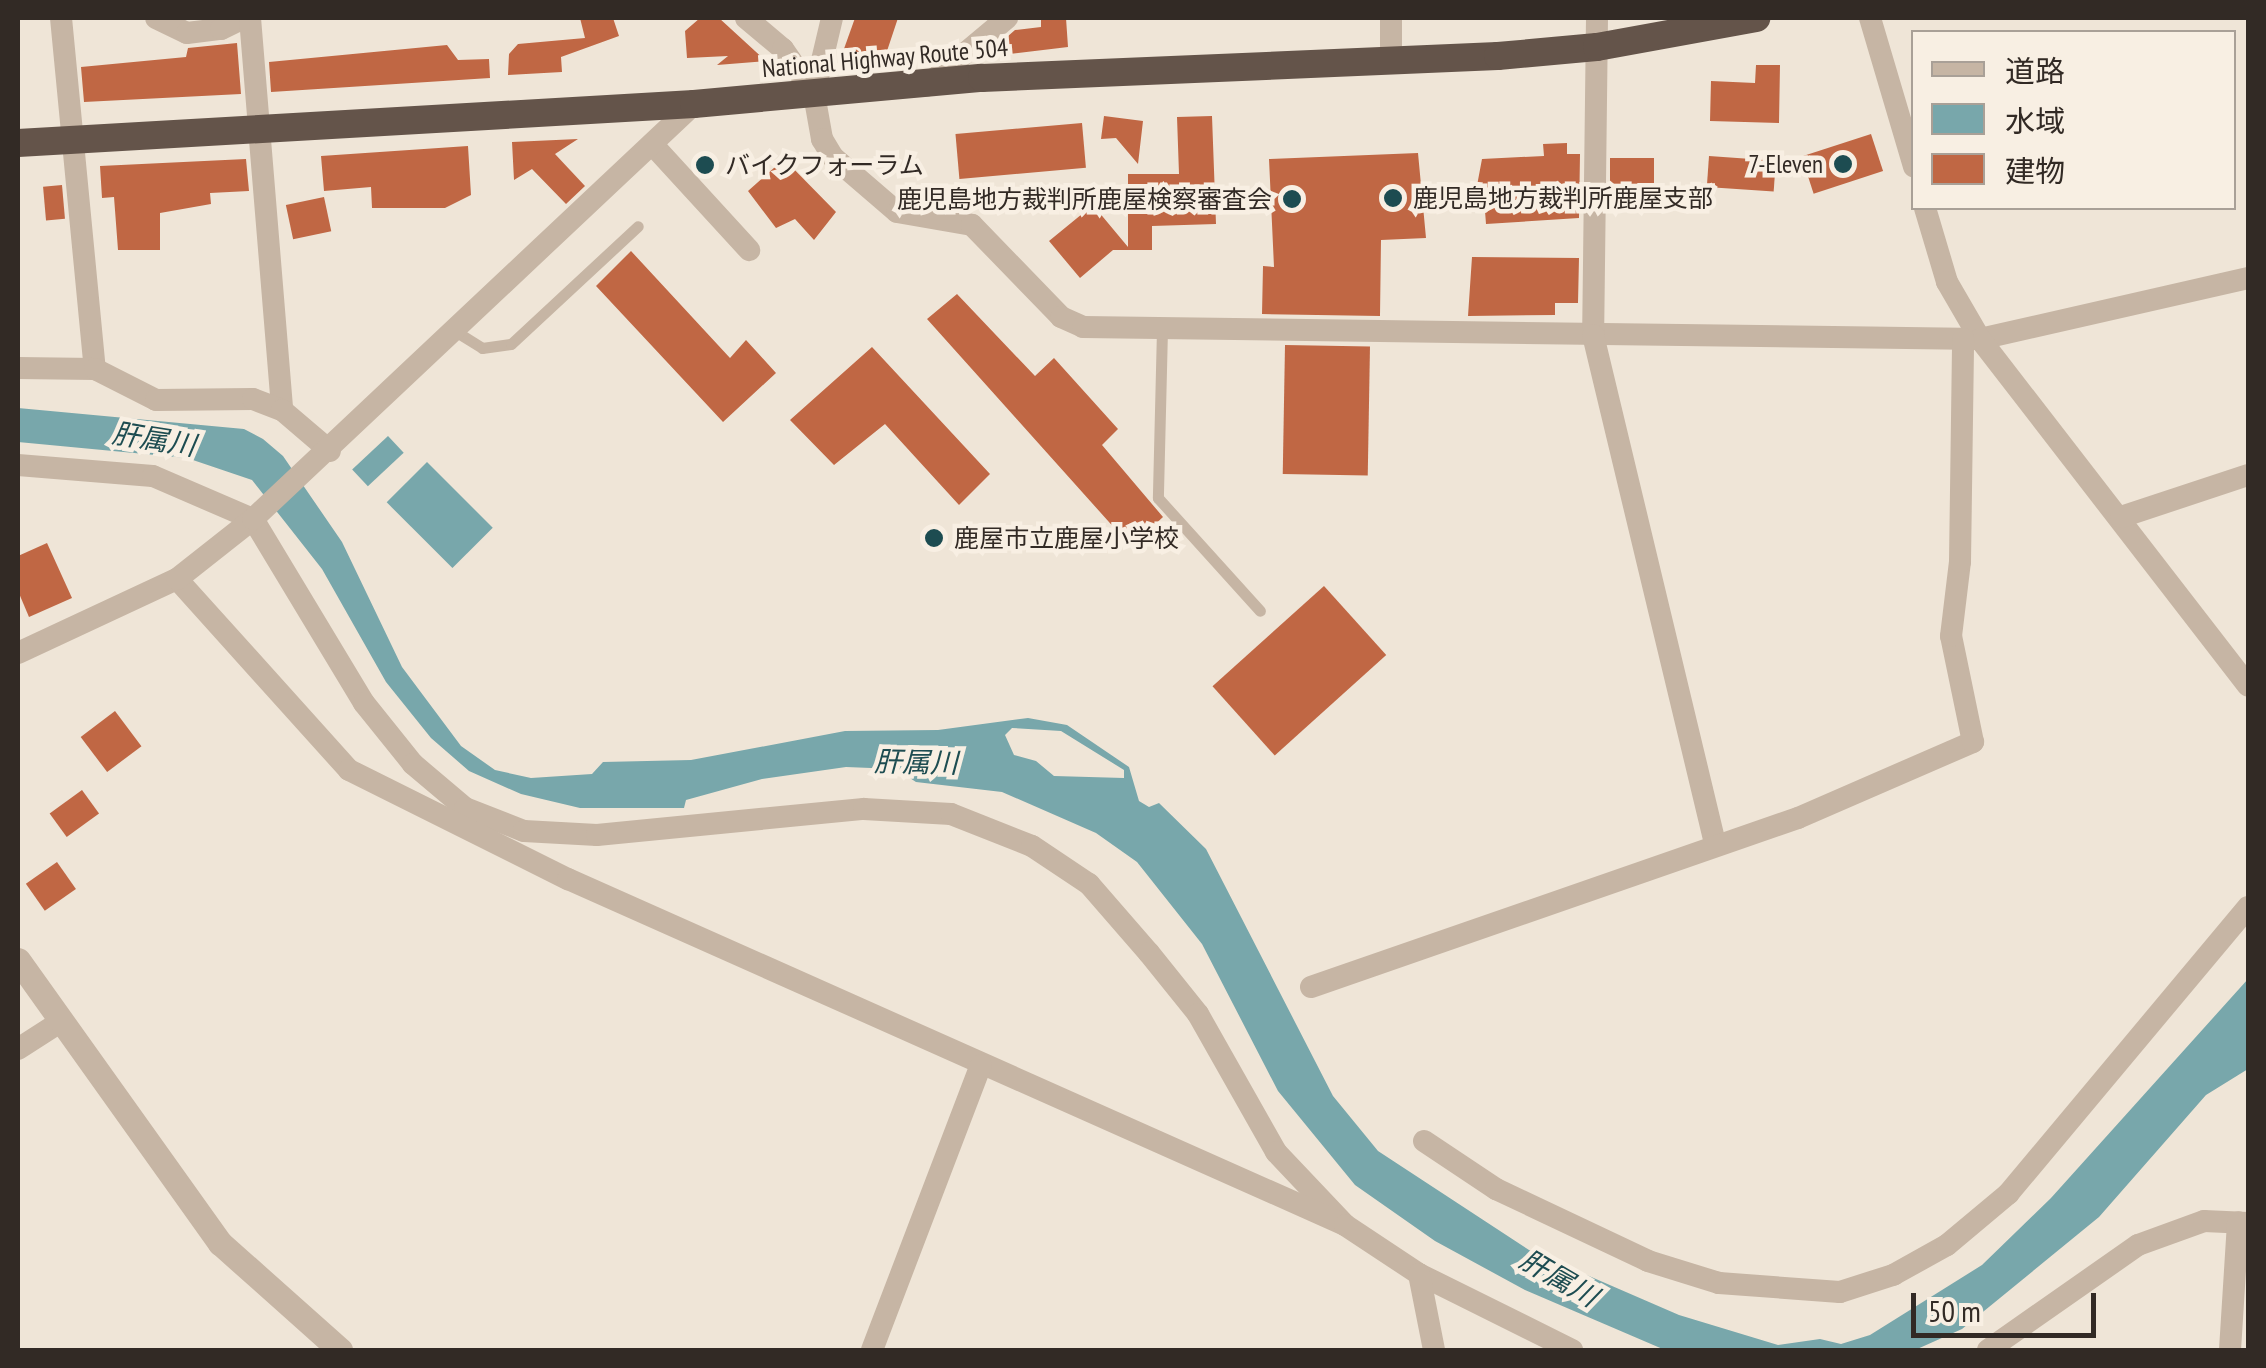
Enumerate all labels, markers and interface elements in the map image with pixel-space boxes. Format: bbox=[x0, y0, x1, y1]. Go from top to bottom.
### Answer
legend bbox=[1911, 30, 2236, 210]
street label: National Highway Route 504 bbox=[760, 32, 1010, 84]
text: 道路 bbox=[2005, 51, 2065, 90]
text: 水域 bbox=[2005, 101, 2065, 140]
place label: 7-Eleven bbox=[1748, 149, 1823, 179]
place label: バイクフォーラム bbox=[725, 150, 925, 180]
text: 建物 bbox=[2005, 151, 2065, 190]
marker: 7-Eleven bbox=[1832, 153, 1854, 175]
marker: バイクフォーラム bbox=[694, 154, 716, 176]
place label: 鹿児島地方裁判所鹿屋支部 bbox=[1413, 183, 1713, 213]
place label: 鹿児島地方裁判所鹿屋検察審査会 bbox=[897, 184, 1272, 214]
marker: 鹿児島地方裁判所鹿屋支部 bbox=[1382, 187, 1404, 209]
marker: 鹿児島地方裁判所鹿屋検察審査会 bbox=[1281, 188, 1303, 210]
water label: 肝属川 bbox=[110, 416, 198, 462]
place label: 鹿屋市立鹿屋小学校 bbox=[954, 523, 1179, 553]
marker: 鹿屋市立鹿屋小学校 bbox=[923, 527, 945, 549]
water label: 肝属川 bbox=[874, 744, 958, 780]
water label: 肝属川 bbox=[1514, 1242, 1604, 1314]
scale bar bbox=[1916, 1273, 2101, 1335]
text: 50 m bbox=[1928, 1291, 1981, 1330]

